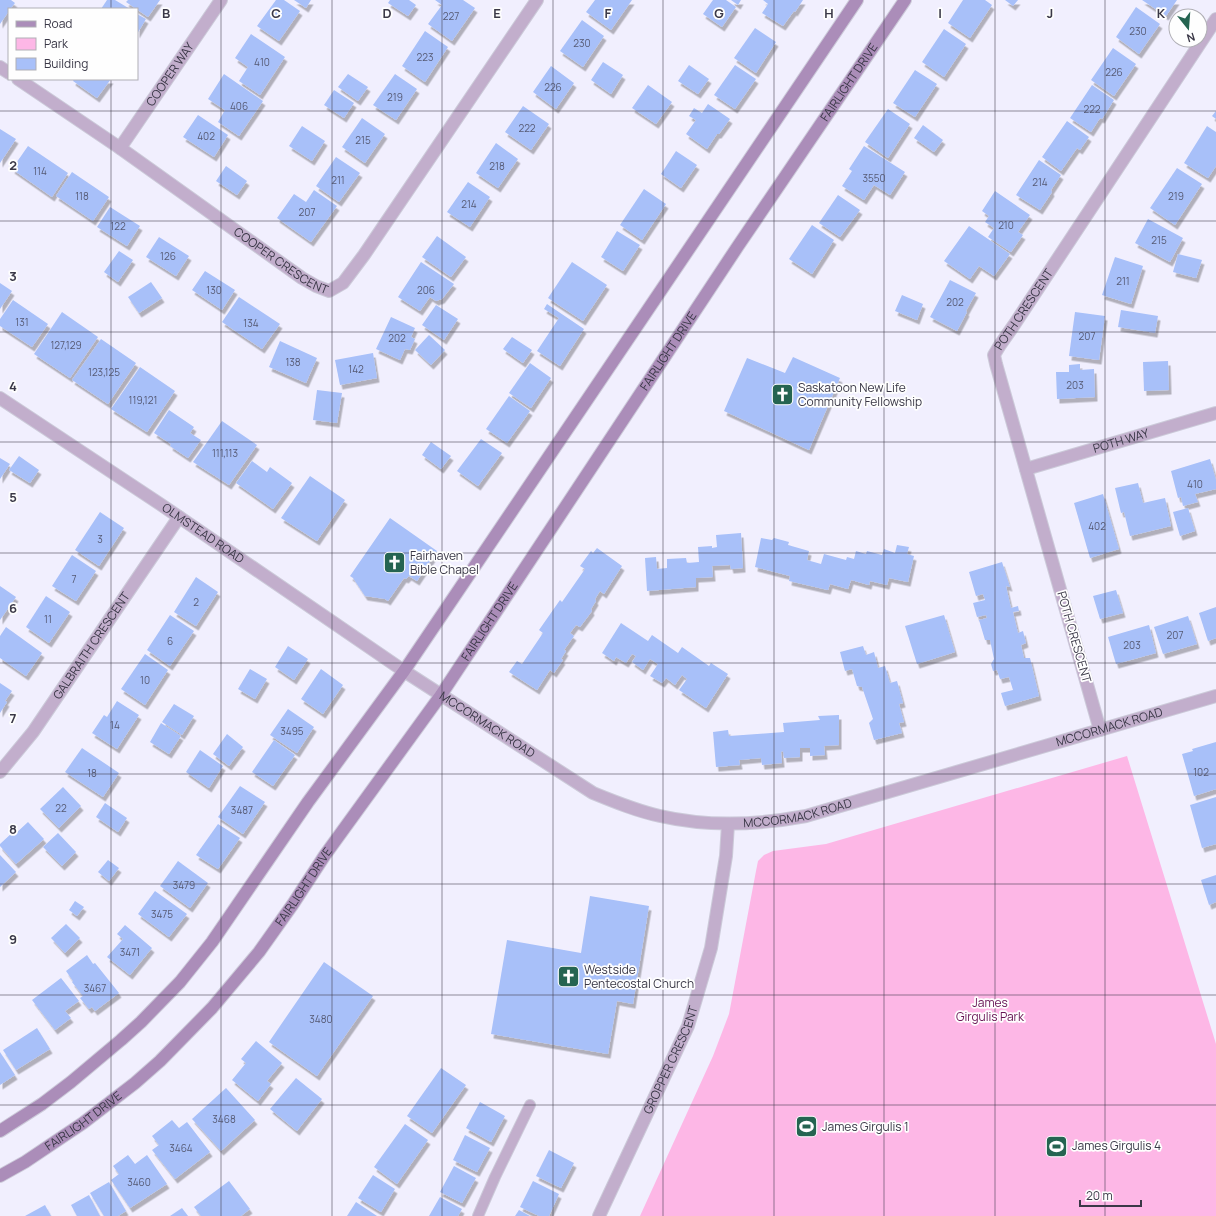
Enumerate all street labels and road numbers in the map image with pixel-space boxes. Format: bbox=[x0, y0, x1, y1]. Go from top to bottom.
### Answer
street label: COOPER WAY bbox=[142, 39, 198, 110]
street label: FAIRLIGHT DRIVE bbox=[816, 39, 881, 125]
street label: COOPER CRESCENT bbox=[230, 223, 332, 298]
street label: POTH CRESCENT bbox=[990, 265, 1057, 353]
street label: FAIRLIGHT DRIVE bbox=[636, 308, 700, 394]
street label: POTH WAY bbox=[1091, 424, 1151, 457]
street label: OLMSTEAD ROAD bbox=[159, 499, 248, 567]
street label: FAIRLIGHT DRIVE bbox=[457, 578, 522, 664]
street label: GALBRAITH CRESCENT bbox=[49, 588, 134, 702]
street label: POTH CRESCENT bbox=[1053, 589, 1096, 685]
street label: MCCORMACK ROAD bbox=[436, 687, 539, 761]
street label: MCCORMACK ROAD bbox=[1054, 703, 1165, 750]
street label: MCCORMACK ROAD bbox=[743, 794, 854, 831]
street label: FAIRLIGHT DRIVE bbox=[271, 844, 336, 929]
street label: GROPPER CRESCENT bbox=[639, 1003, 702, 1117]
street label: FAIRLIGHT DRIVE bbox=[41, 1087, 125, 1154]

